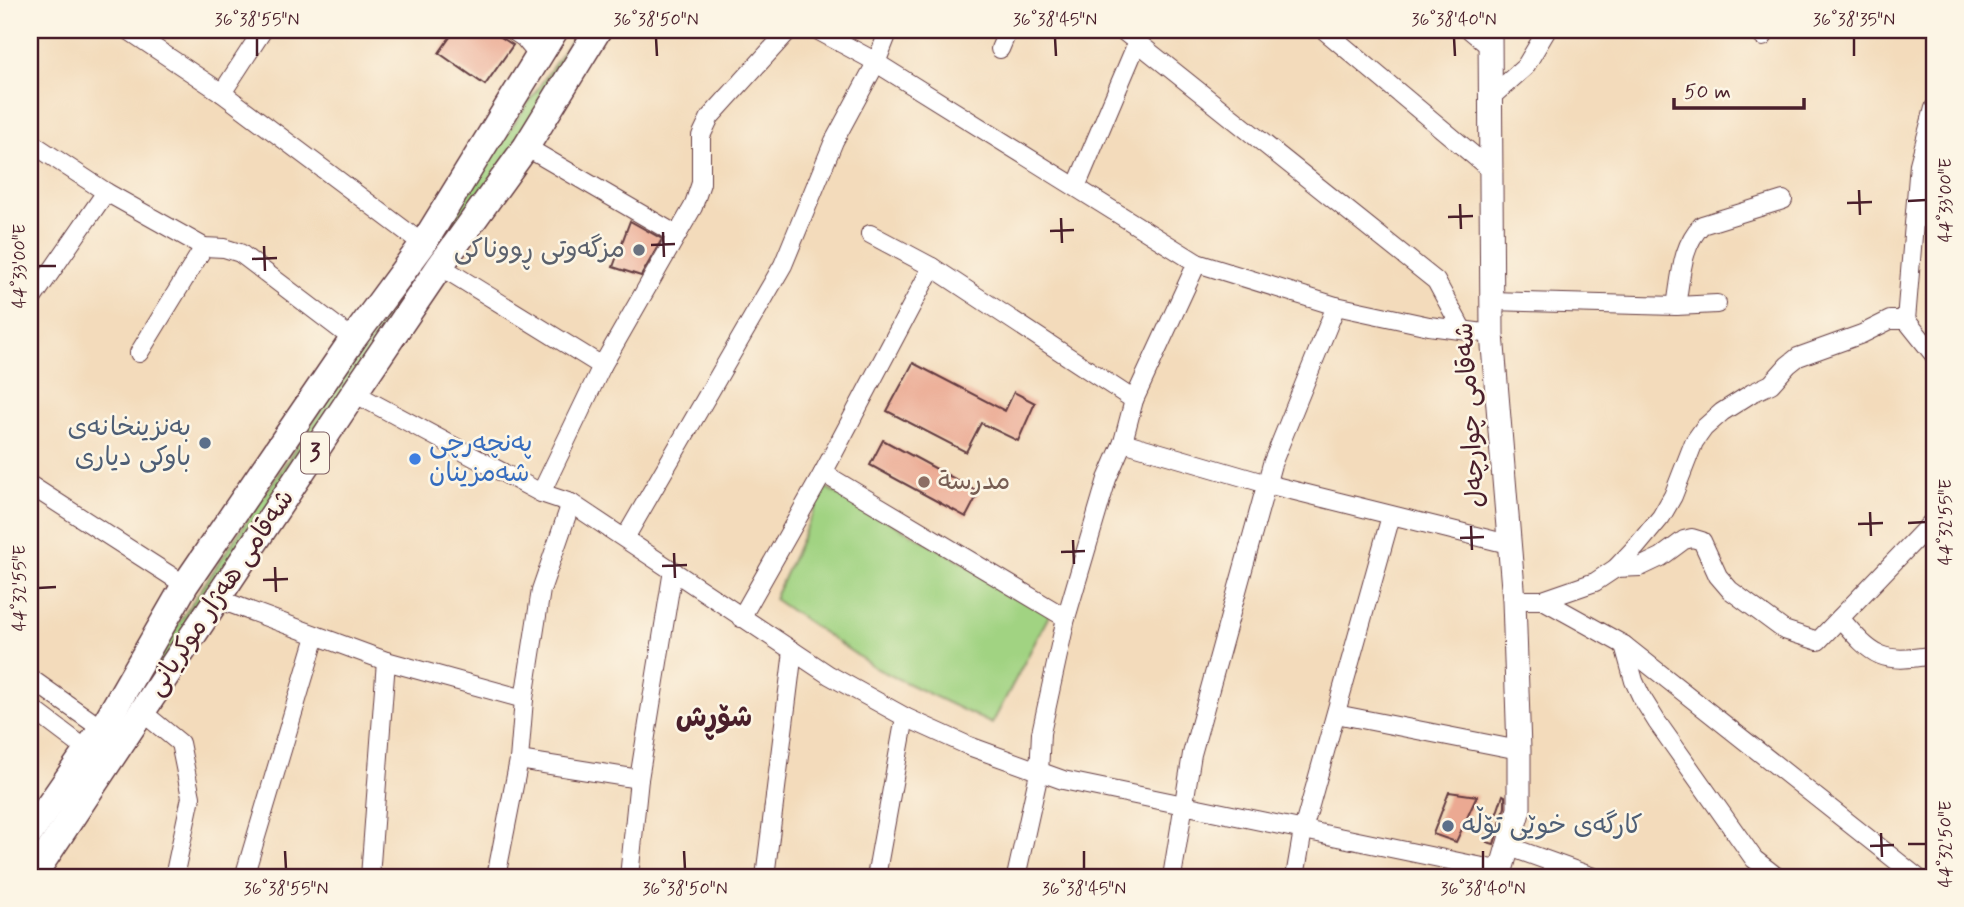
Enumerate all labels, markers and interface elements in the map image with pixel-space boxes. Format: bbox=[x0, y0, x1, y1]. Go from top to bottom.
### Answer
text: 36°38'55"N bbox=[215, 8, 299, 32]
text: 36°38'50"N bbox=[613, 8, 699, 32]
text: 36°38'45"N bbox=[1013, 8, 1097, 32]
text: 36°38'40"N bbox=[1411, 8, 1497, 32]
text: 36°38'35"N bbox=[1813, 8, 1895, 32]
scale bar bbox=[1674, 66, 1803, 110]
text: 50 m bbox=[1684, 78, 1731, 106]
text: 44°33'00"E bbox=[1934, 158, 1958, 242]
text: 44°33'00"E bbox=[8, 224, 32, 308]
place label: مزگەوتی ڕووناکی bbox=[454, 233, 625, 270]
marker: مزگەوتی ڕووناکی bbox=[631, 242, 647, 258]
street label: شەقامی چوارچەل bbox=[1448, 321, 1494, 509]
place label: بەنزینخانەی باوکی دیاری bbox=[68, 411, 191, 475]
place label: پەنچەرچی شەمزینان bbox=[429, 427, 533, 491]
road number: 3 bbox=[301, 432, 329, 474]
marker: بەنزینخانەی باوکی دیاری bbox=[197, 435, 213, 451]
marker: پەنچەرچی شەمزینان bbox=[407, 451, 423, 467]
place label: مدرسة bbox=[938, 465, 1010, 499]
marker: مدرسة bbox=[916, 474, 932, 490]
text: 44°32'55"E bbox=[1934, 479, 1958, 565]
street label: شەقامی ھەژار موکریانی bbox=[139, 483, 303, 703]
text: 44°32'55"E bbox=[8, 545, 32, 631]
district label: شۆڕش bbox=[676, 700, 752, 740]
text: 44°32'50"E bbox=[1934, 800, 1958, 888]
place label: کارگەی خوێی تۆڵە bbox=[1462, 806, 1643, 843]
marker: کارگەی خوێی تۆڵە bbox=[1440, 818, 1456, 834]
text: 36°38'55"N bbox=[244, 877, 328, 901]
text: 36°38'50"N bbox=[642, 877, 728, 901]
text: 36°38'45"N bbox=[1042, 877, 1126, 901]
text: 36°38'40"N bbox=[1440, 877, 1526, 901]

